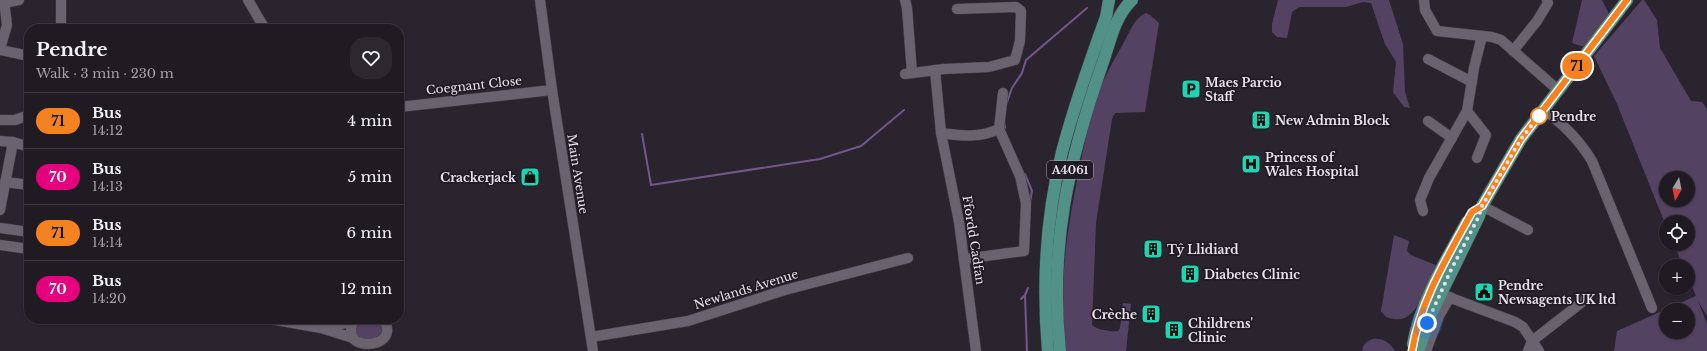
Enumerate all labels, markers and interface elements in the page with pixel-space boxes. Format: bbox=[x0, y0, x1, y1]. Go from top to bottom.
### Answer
button: heart bbox=[350, 37, 392, 79]
text: Pendre bbox=[36, 38, 108, 61]
line badge: 71 bbox=[1559, 53, 1595, 79]
text: 71 bbox=[1570, 57, 1584, 75]
text: Walk · 3 min · 230 m bbox=[36, 65, 174, 82]
street label: Coegnant Close bbox=[425, 72, 523, 97]
place label: Maes Parcio Staff bbox=[1205, 75, 1282, 104]
parking icon: Maes Parcio Staff bbox=[1180, 78, 1202, 100]
text: Bus bbox=[92, 103, 122, 122]
marker: Pendre bbox=[1530, 107, 1548, 125]
building icon: New Admin Block bbox=[1250, 109, 1272, 131]
place label: Pendre bbox=[1551, 109, 1596, 124]
text: 4 min bbox=[347, 111, 392, 130]
text: 71 bbox=[51, 112, 65, 130]
place label: New Admin Block bbox=[1275, 113, 1391, 128]
text: 14:12 bbox=[92, 122, 123, 139]
street label: Main Avenue bbox=[564, 133, 592, 215]
place label: Princess of Wales Hospital bbox=[1264, 150, 1359, 179]
hospital icon: Princess of Wales Hospital bbox=[1240, 153, 1262, 175]
text: Bus bbox=[92, 159, 122, 178]
road number: A4061 bbox=[1047, 161, 1093, 179]
shop icon: Crackerjack bbox=[519, 166, 541, 188]
text: 5 min bbox=[348, 167, 392, 186]
text: 70 bbox=[49, 168, 67, 186]
place label: Crackerjack bbox=[440, 170, 517, 185]
north arrow bbox=[1659, 171, 1695, 207]
map controls bbox=[1659, 171, 1695, 339]
text: 14:13 bbox=[92, 178, 123, 195]
street label: Ffordd Cadfan bbox=[960, 194, 988, 286]
text: Bus bbox=[92, 215, 122, 234]
button: locate bbox=[1659, 215, 1695, 251]
text: 6 min bbox=[347, 223, 392, 242]
text: 71 bbox=[51, 224, 65, 242]
text: 14:14 bbox=[92, 234, 123, 251]
building icon: Tŷ Llidiard bbox=[1142, 238, 1164, 260]
place label: Tŷ Llidiard bbox=[1167, 242, 1239, 257]
button: + bbox=[1659, 259, 1695, 295]
building icon: Diabetes Clinic bbox=[1179, 263, 1201, 285]
street label: Newlands Avenue bbox=[692, 266, 800, 312]
place label: Diabetes Clinic bbox=[1204, 267, 1300, 282]
text: Bus bbox=[92, 271, 122, 290]
place label: Pendre Newsagents UK ltd bbox=[1498, 278, 1616, 307]
text: 12 min bbox=[340, 279, 392, 298]
text: 70 bbox=[49, 280, 67, 298]
public building icon: Pendre Newsagents UK ltd bbox=[1473, 281, 1495, 303]
text: 14:20 bbox=[92, 290, 126, 307]
building icon: Crèche bbox=[1140, 303, 1162, 325]
button: − bbox=[1659, 303, 1695, 339]
place label: Crèche bbox=[1092, 307, 1137, 322]
your location bbox=[1417, 313, 1437, 333]
place label: Childrens' Clinic bbox=[1188, 316, 1253, 345]
building icon: Childrens' Clinic bbox=[1163, 319, 1185, 341]

